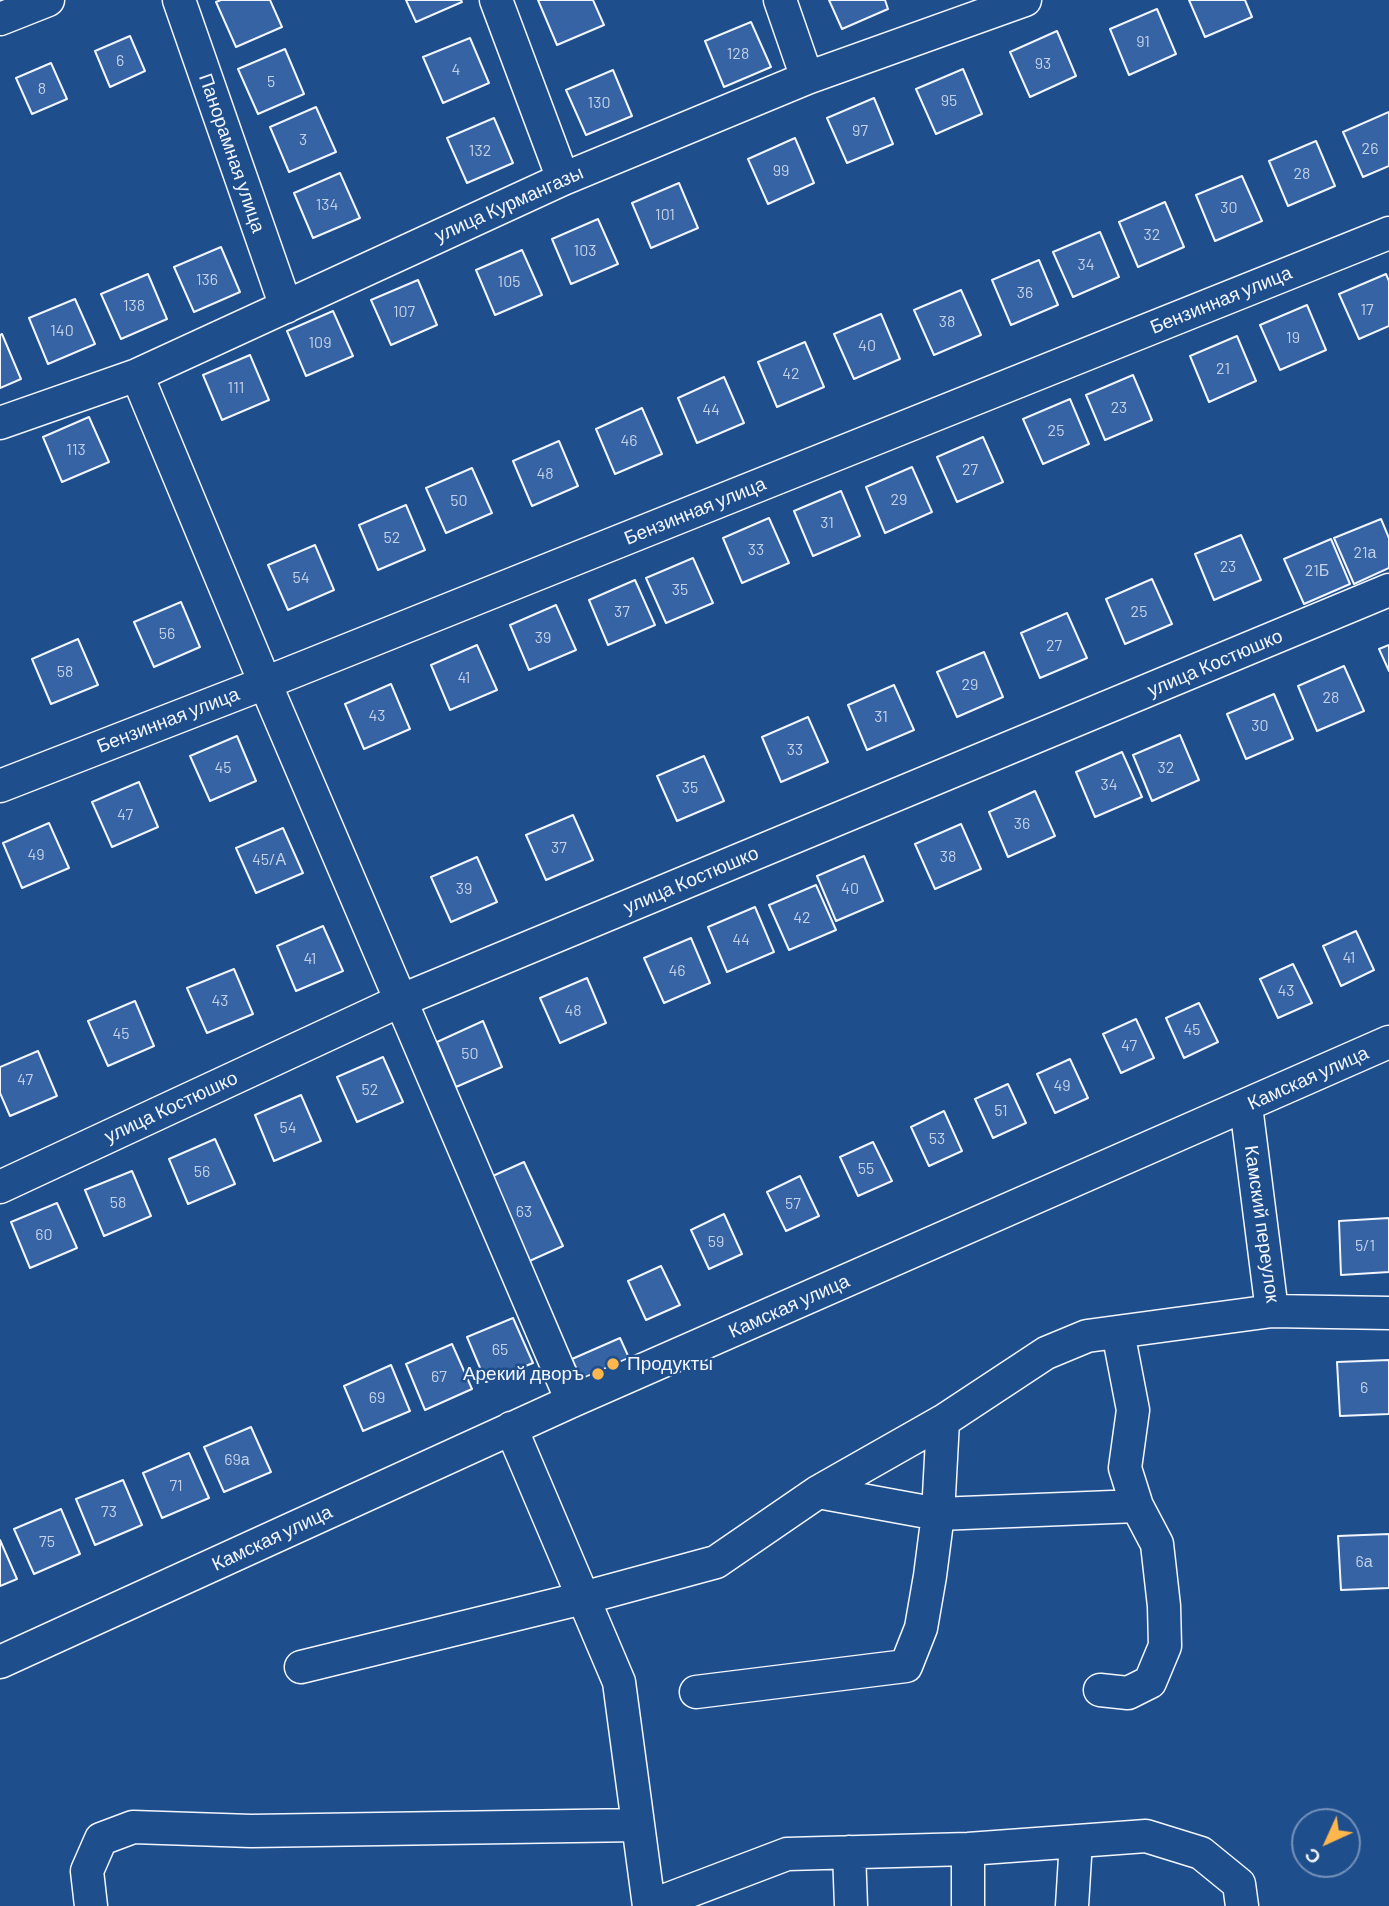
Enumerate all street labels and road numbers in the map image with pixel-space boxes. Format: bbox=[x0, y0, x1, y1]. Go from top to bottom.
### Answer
street label: Панорамная улица bbox=[194, 70, 270, 236]
street label: улица Курмангазы bbox=[431, 161, 587, 247]
street label: Бензинная улица bbox=[1147, 261, 1295, 339]
street label: Бензинная улица bbox=[621, 472, 769, 550]
street label: улица Костюшко bbox=[1144, 624, 1286, 702]
street label: Бензинная улица bbox=[94, 682, 242, 758]
street label: улица Костюшко bbox=[620, 841, 762, 919]
street label: Камская улица bbox=[1244, 1041, 1372, 1115]
street label: улица Костюшко bbox=[101, 1066, 241, 1148]
street label: Камский переулок bbox=[1240, 1144, 1284, 1304]
street label: Камская улица bbox=[725, 1269, 853, 1343]
street label: Камская улица bbox=[208, 1500, 336, 1576]

